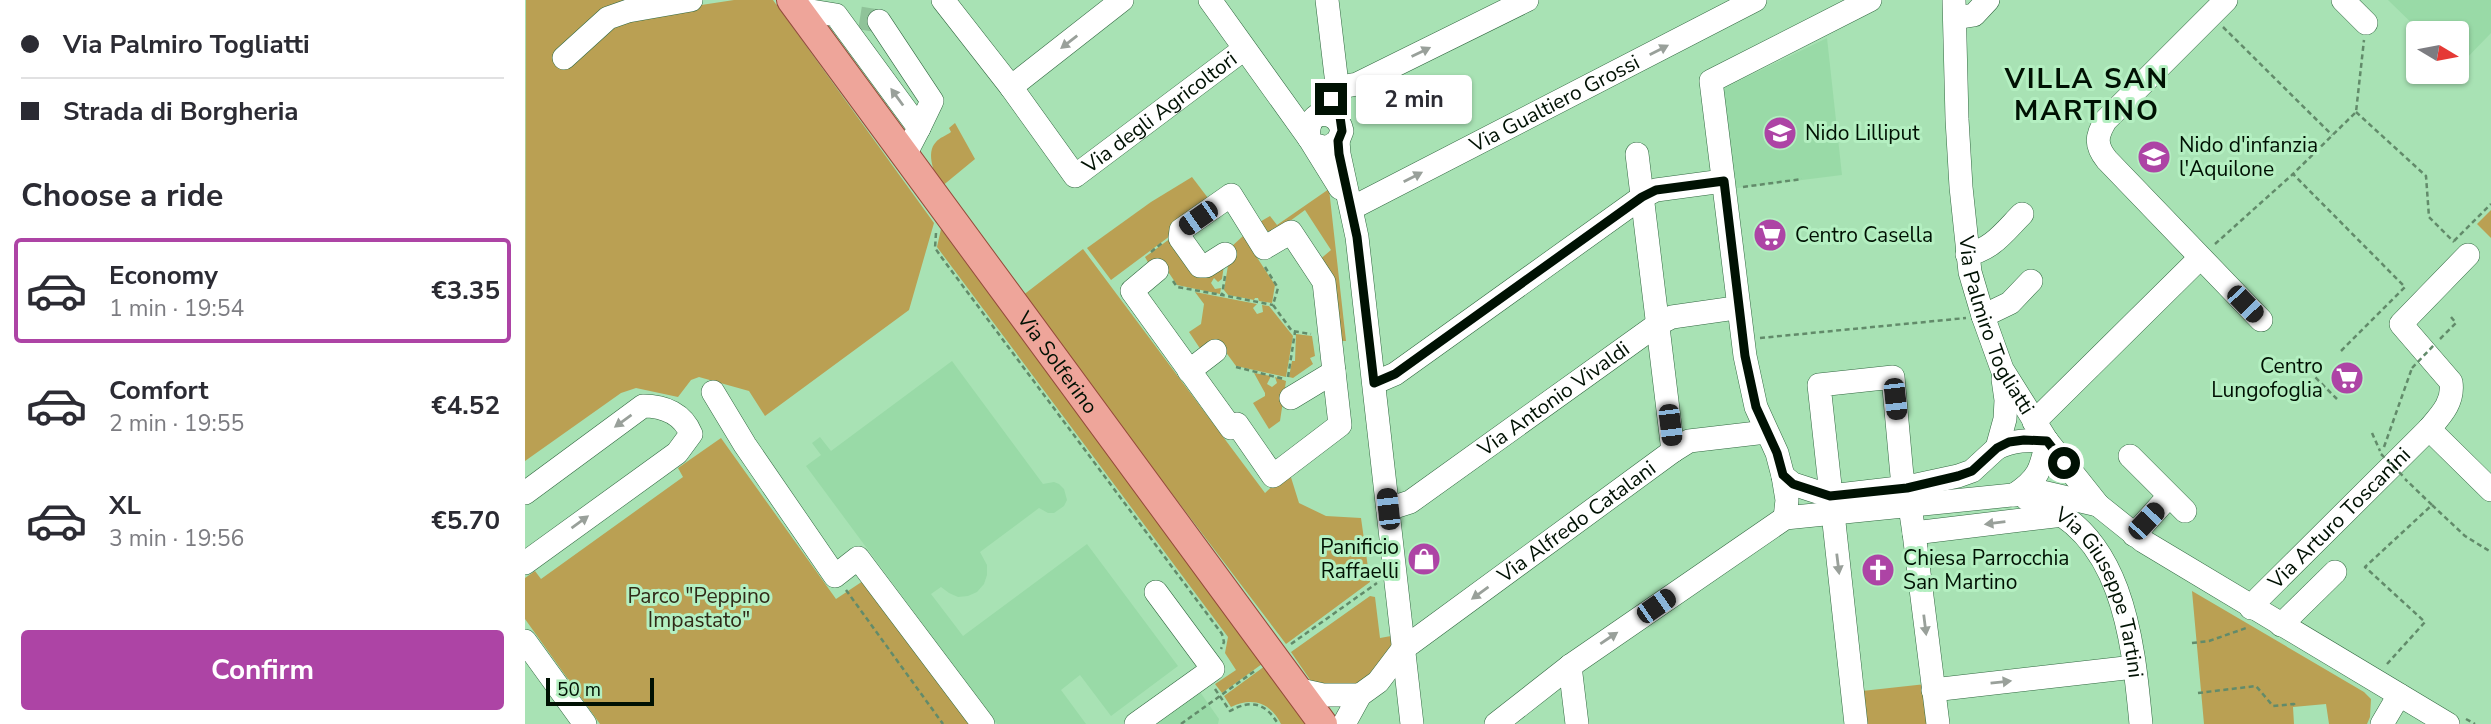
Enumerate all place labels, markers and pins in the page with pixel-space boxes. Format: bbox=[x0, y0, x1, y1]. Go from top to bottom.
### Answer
school or university icon: Nido Lilliput bbox=[1761, 114, 1799, 152]
place label: Nido Lilliput bbox=[1805, 119, 1920, 147]
place label: Nido d'infanzia l'Aquilone bbox=[2179, 131, 2318, 183]
school or university icon: Nido d'infanzia l'Aquilone bbox=[2135, 138, 2173, 176]
supermarket icon: Centro Casella bbox=[1751, 216, 1789, 254]
place label: Centro Casella bbox=[1795, 221, 1933, 249]
place label: Centro Lungofoglia bbox=[2211, 352, 2323, 404]
supermarket icon: Centro Lungofoglia bbox=[2328, 359, 2366, 397]
place label: Panificio Raffaelli bbox=[1320, 533, 1399, 585]
shop icon: Panificio Raffaelli bbox=[1405, 540, 1443, 578]
place label: Chiesa Parrocchia San Martino bbox=[1903, 544, 2069, 596]
church icon: Chiesa Parrocchia San Martino bbox=[1859, 551, 1897, 589]

